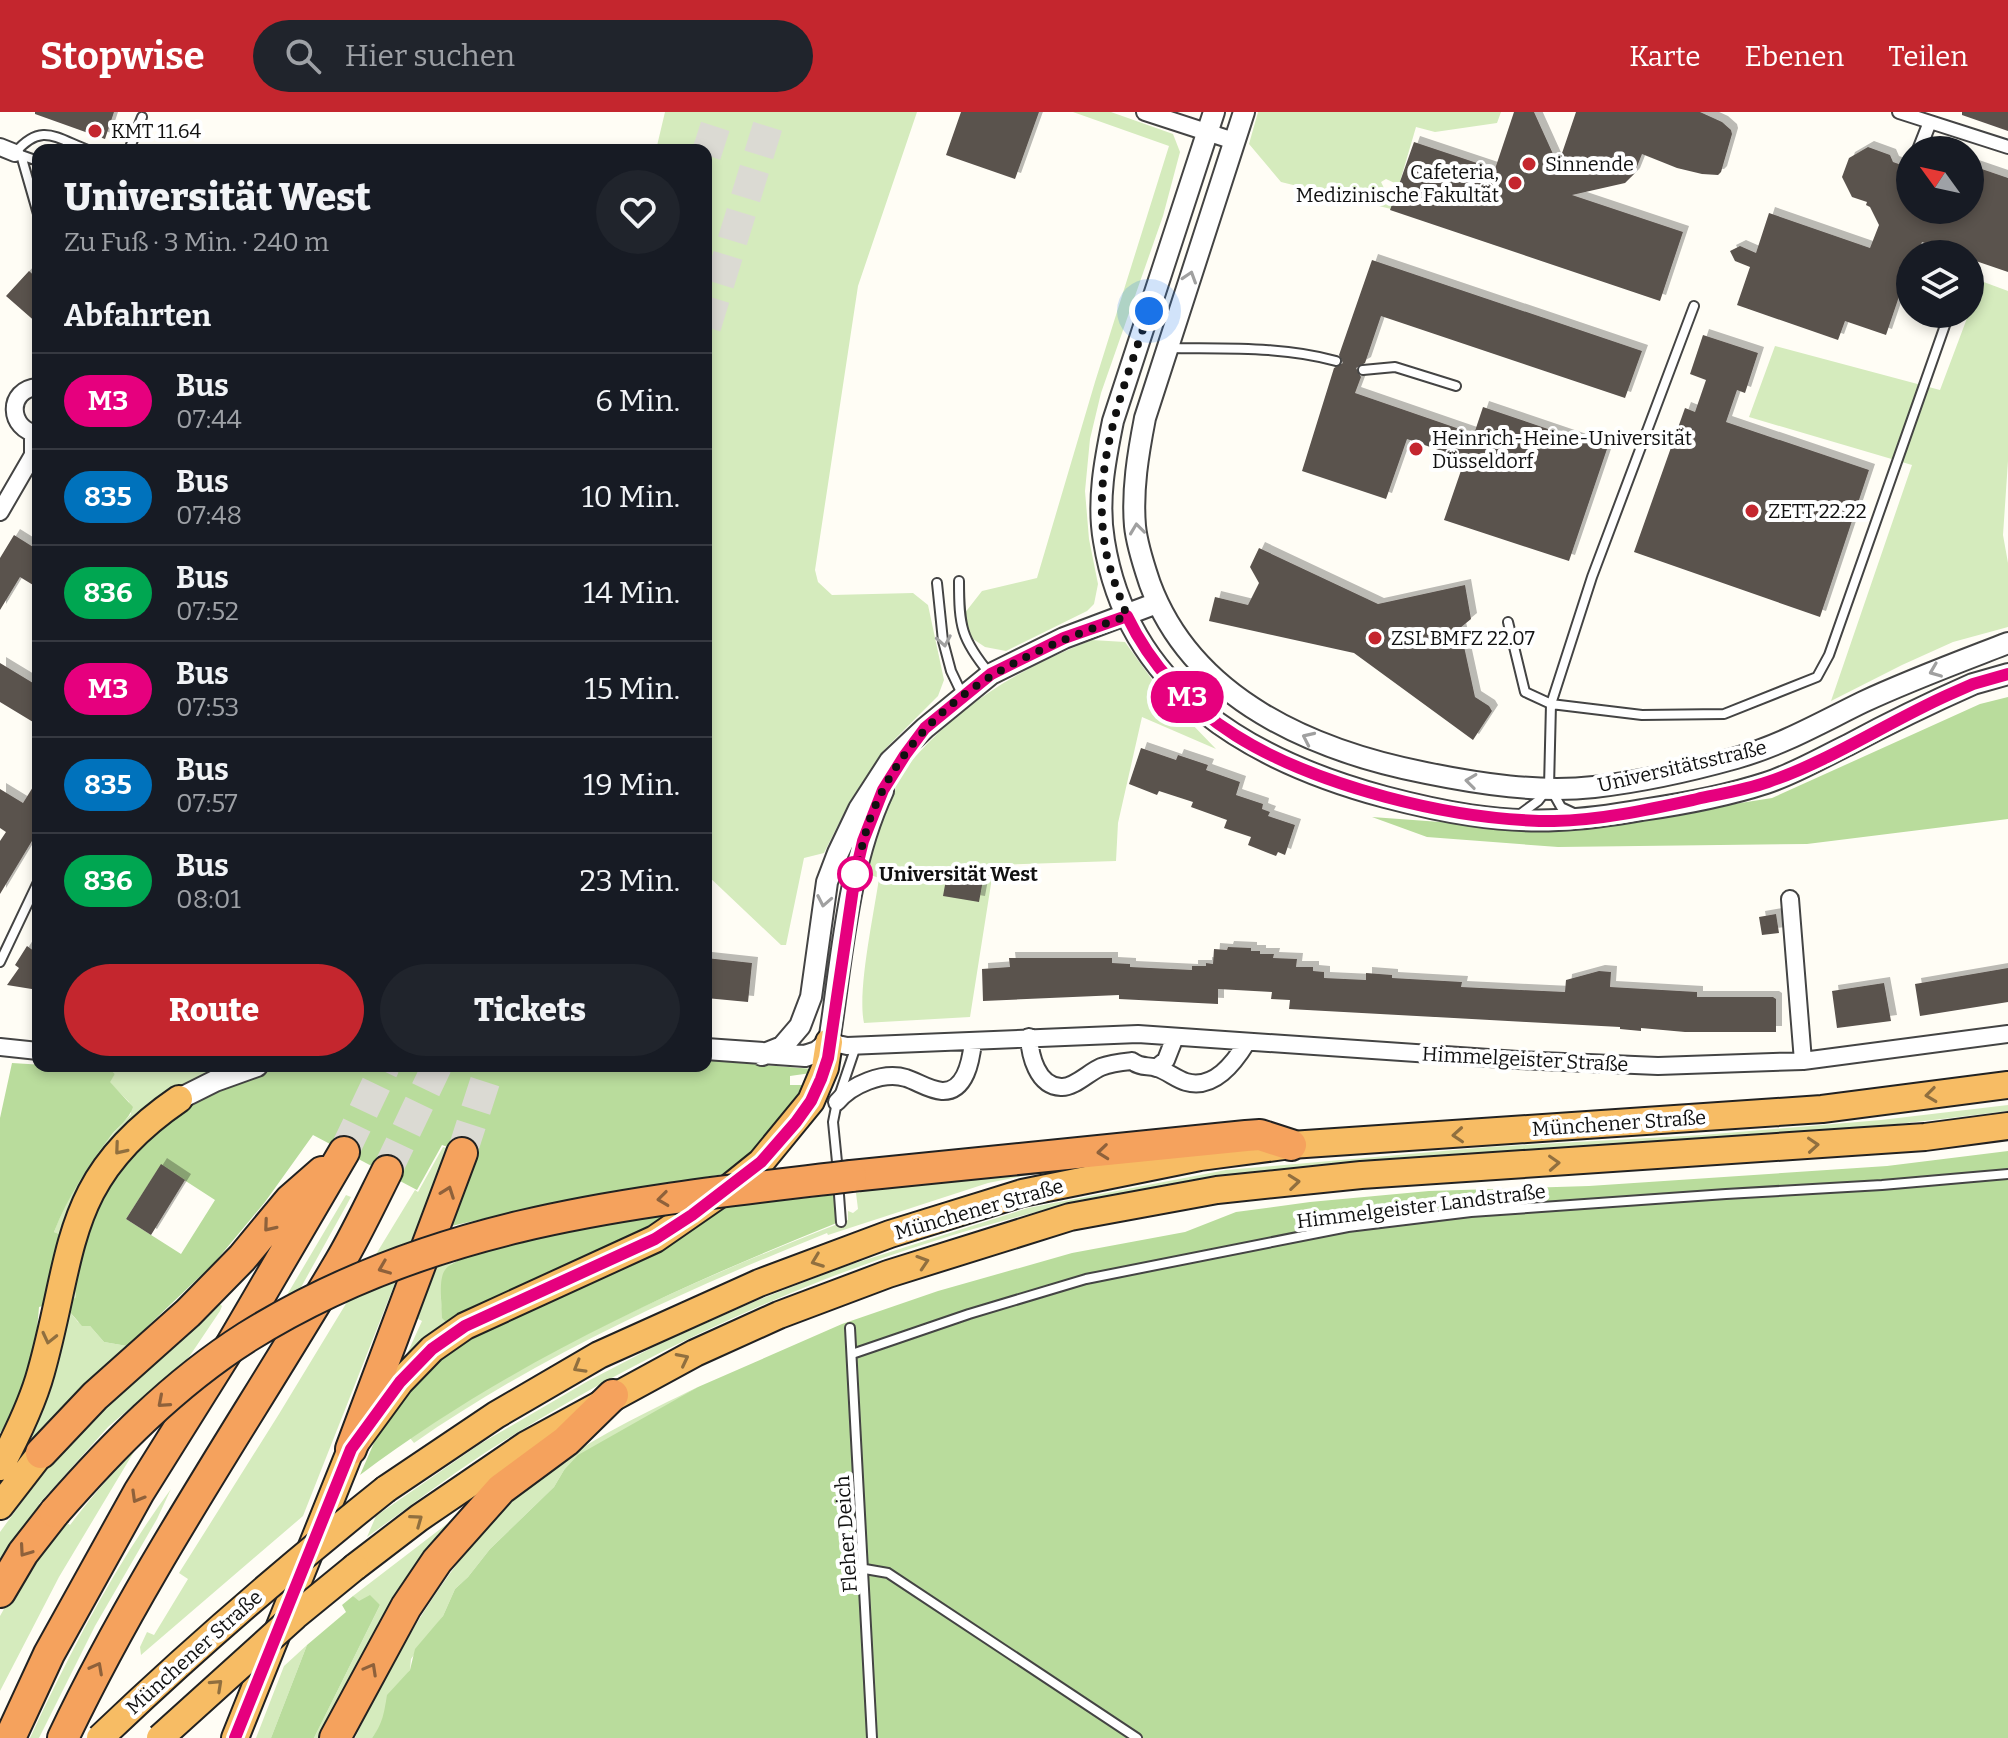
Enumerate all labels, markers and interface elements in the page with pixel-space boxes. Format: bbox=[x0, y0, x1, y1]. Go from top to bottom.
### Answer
search box bbox=[253, 20, 813, 92]
text: Stopwise bbox=[40, 33, 205, 79]
icon: search bbox=[281, 34, 325, 78]
text: Hier suchen bbox=[345, 38, 515, 74]
text: Karte bbox=[1629, 40, 1701, 73]
text: Ebenen bbox=[1745, 40, 1844, 73]
text: Teilen bbox=[1888, 40, 1968, 73]
place label: KMT 11.64 bbox=[111, 119, 201, 143]
marker: KMT 11.64 bbox=[86, 122, 104, 140]
north arrow bbox=[1896, 136, 1984, 224]
map controls bbox=[1896, 136, 1984, 328]
place label: Sinnende bbox=[1545, 152, 1634, 176]
marker: Sinnende bbox=[1520, 155, 1538, 173]
place label: Cafeteria, Medizinische Fakultät bbox=[1296, 160, 1499, 207]
button: heart bbox=[596, 170, 680, 254]
text: Universität West bbox=[64, 174, 371, 220]
marker: Cafeteria, Medizinische Fakultät bbox=[1506, 174, 1524, 192]
text: Zu Fuß · 3 Min. · 240 m bbox=[64, 227, 329, 258]
button: layers bbox=[1896, 240, 1984, 328]
one-way arrow bbox=[1181, 270, 1197, 284]
your location bbox=[1129, 291, 1169, 331]
text: Abfahrten bbox=[64, 298, 211, 334]
text: Bus bbox=[176, 368, 229, 404]
text: 6 Min. bbox=[595, 383, 680, 419]
text: M3 bbox=[88, 384, 128, 417]
text: 07:44 bbox=[176, 404, 242, 435]
place label: Heinrich-Heine-Universität Düsseldorf bbox=[1432, 426, 1692, 473]
marker: Heinrich-Heine-Universität Düsseldorf bbox=[1407, 440, 1425, 458]
text: Bus bbox=[176, 464, 229, 500]
text: 10 Min. bbox=[581, 479, 680, 515]
text: 835 bbox=[84, 480, 132, 513]
place label: ZETT 22.22 bbox=[1768, 499, 1867, 523]
text: 07:48 bbox=[176, 500, 242, 531]
marker: ZETT 22.22 bbox=[1743, 502, 1761, 520]
one-way arrow bbox=[1128, 522, 1145, 535]
text: Bus bbox=[176, 560, 229, 596]
text: 14 Min. bbox=[583, 575, 680, 611]
text: 836 bbox=[83, 576, 133, 609]
text: 07:52 bbox=[176, 596, 239, 627]
place label: ZSL BMFZ 22.07 bbox=[1391, 626, 1535, 650]
marker: ZSL BMFZ 22.07 bbox=[1366, 629, 1384, 647]
one-way arrow bbox=[935, 634, 952, 648]
text: Bus bbox=[176, 656, 229, 692]
one-way arrow bbox=[1929, 661, 1943, 678]
text: 15 Min. bbox=[585, 671, 680, 707]
line badge: M3 bbox=[1151, 671, 1223, 723]
text: M3 bbox=[88, 672, 128, 705]
text: M3 bbox=[1167, 680, 1207, 713]
text: 07:53 bbox=[176, 692, 239, 723]
one-way arrow bbox=[1301, 732, 1316, 748]
street label: Universitätsstraße bbox=[1595, 735, 1769, 797]
text: Bus bbox=[176, 752, 229, 788]
text: 19 Min. bbox=[583, 767, 680, 803]
text: 835 bbox=[84, 768, 132, 801]
one-way arrow bbox=[1464, 773, 1477, 790]
text: 07:57 bbox=[176, 788, 238, 819]
text: Bus bbox=[176, 848, 229, 884]
marker: Universität West bbox=[838, 857, 872, 891]
place label: Universität West bbox=[879, 862, 1038, 886]
text: 23 Min. bbox=[579, 863, 680, 899]
text: 836 bbox=[83, 864, 133, 897]
text: 08:01 bbox=[176, 884, 241, 915]
one-way arrow bbox=[816, 895, 833, 908]
button: Route bbox=[64, 964, 364, 1056]
button: Tickets bbox=[380, 964, 680, 1056]
street label: Himmelgeister Straße bbox=[1421, 1042, 1629, 1076]
one-way arrow bbox=[1924, 1086, 1938, 1103]
street label: Münchener Straße bbox=[1531, 1105, 1707, 1141]
one-way arrow bbox=[1451, 1126, 1464, 1143]
one-way arrow bbox=[1807, 1137, 1820, 1154]
one-way arrow bbox=[115, 1140, 130, 1154]
one-way arrow bbox=[1097, 1143, 1110, 1160]
one-way arrow bbox=[1548, 1155, 1561, 1172]
street label: Münchener Straße bbox=[892, 1173, 1066, 1245]
one-way arrow bbox=[1288, 1173, 1301, 1190]
street label: Himmelgeister Landstraße bbox=[1295, 1179, 1547, 1233]
one-way arrow bbox=[438, 1186, 455, 1200]
one-way arrow bbox=[656, 1190, 670, 1207]
one-way arrow bbox=[264, 1216, 279, 1231]
one-way arrow bbox=[811, 1251, 825, 1268]
one-way arrow bbox=[916, 1256, 930, 1272]
one-way arrow bbox=[378, 1258, 392, 1274]
one-way arrow bbox=[41, 1331, 58, 1344]
one-way arrow bbox=[674, 1354, 689, 1369]
one-way arrow bbox=[573, 1357, 588, 1373]
one-way arrow bbox=[158, 1392, 172, 1407]
street label: Fleher Deich bbox=[830, 1474, 862, 1593]
one-way arrow bbox=[131, 1488, 147, 1503]
one-way arrow bbox=[408, 1516, 423, 1530]
one-way arrow bbox=[20, 1542, 35, 1556]
street label: Münchener Straße bbox=[121, 1585, 267, 1719]
one-way arrow bbox=[87, 1661, 102, 1676]
one-way arrow bbox=[361, 1662, 376, 1677]
one-way arrow bbox=[208, 1681, 223, 1695]

